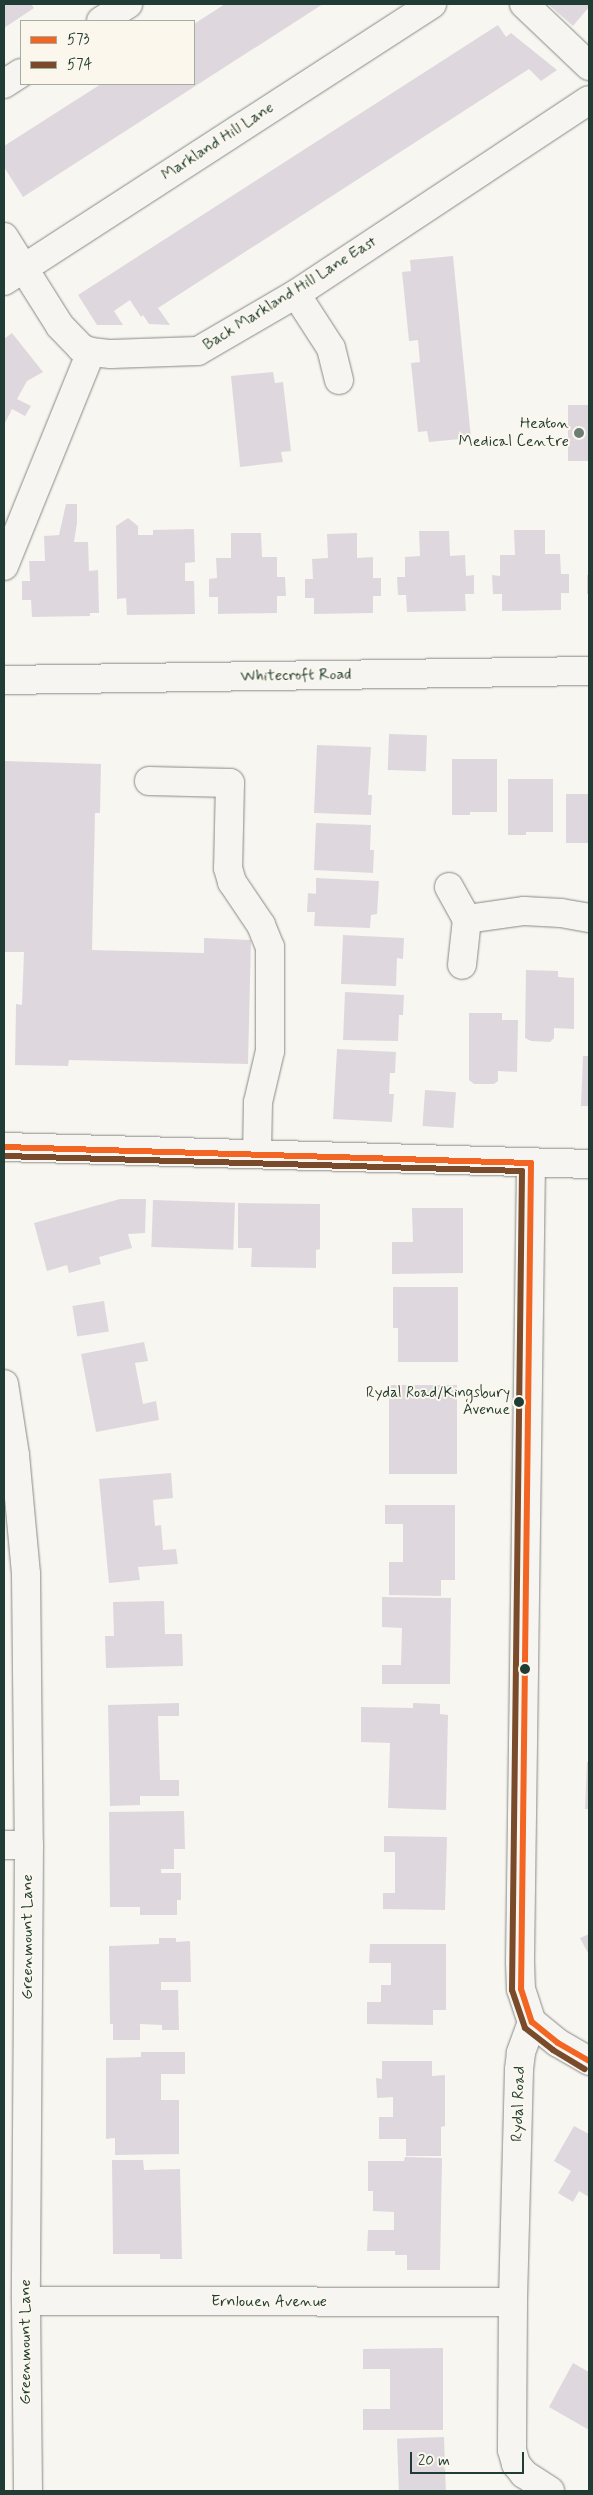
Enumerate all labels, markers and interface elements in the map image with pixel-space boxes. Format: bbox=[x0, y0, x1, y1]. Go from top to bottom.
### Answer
legend bbox=[20, 20, 195, 85]
text: 573 bbox=[67, 30, 90, 50]
text: 574 bbox=[67, 55, 92, 75]
street label: Markland Hill Lane bbox=[158, 99, 278, 185]
street label: Back Markland Hill Lane East bbox=[200, 233, 380, 355]
place label: Heaton Medical Centre bbox=[462, 414, 569, 452]
marker: Heaton Medical Centre bbox=[573, 427, 585, 439]
street label: Whitecroft Road bbox=[241, 665, 351, 687]
place label: Rydal Road/Kingsbury Avenue bbox=[367, 1384, 510, 1419]
marker: Rydal Road/Kingsbury Avenue bbox=[514, 1397, 524, 1407]
unlabelled marker bbox=[520, 1664, 530, 1674]
street label: Greenmount Lane bbox=[18, 1874, 38, 2000]
street label: Rydal Road bbox=[508, 2067, 530, 2141]
street label: Greenmount Lane bbox=[16, 2279, 36, 2405]
street label: Ernlouen Avenue bbox=[212, 2292, 326, 2312]
scale bar bbox=[413, 2442, 527, 2474]
text: 20 m bbox=[418, 2451, 450, 2471]

